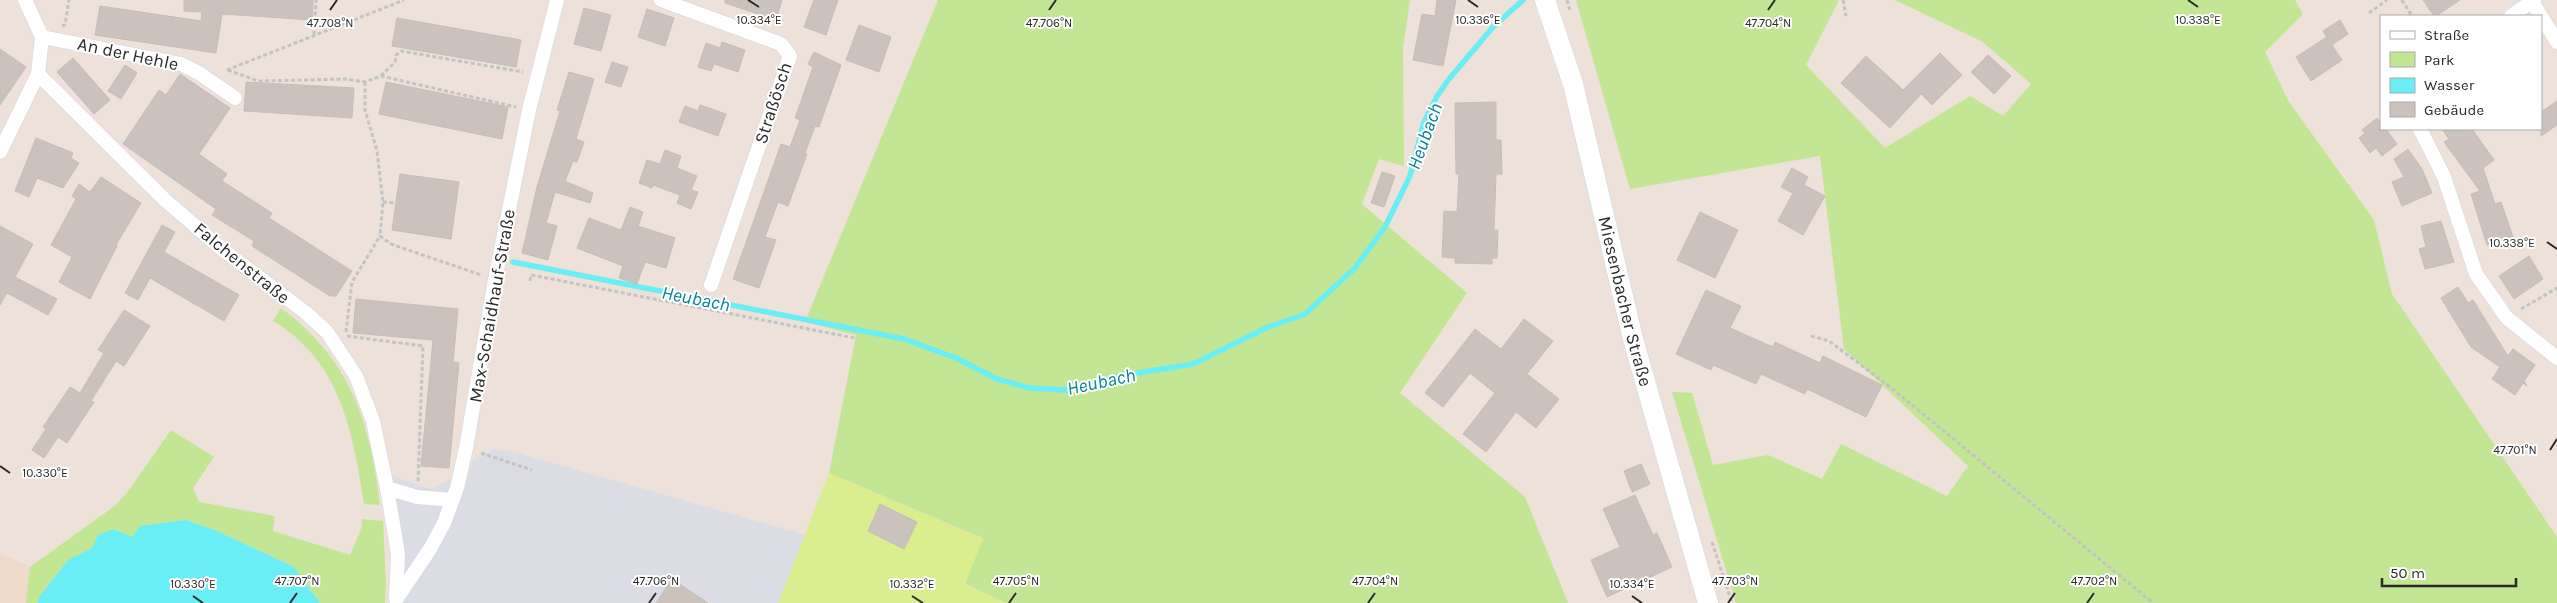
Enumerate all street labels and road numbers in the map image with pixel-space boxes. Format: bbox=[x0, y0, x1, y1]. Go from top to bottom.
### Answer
street label: An der Hehle bbox=[76, 33, 180, 75]
street label: Straßösch bbox=[749, 59, 797, 147]
street label: Max-Schaidhauf-Straße bbox=[464, 208, 520, 404]
street label: Miesenbacher Straße bbox=[1593, 214, 1657, 389]
street label: Falchenstraße bbox=[190, 218, 294, 308]

